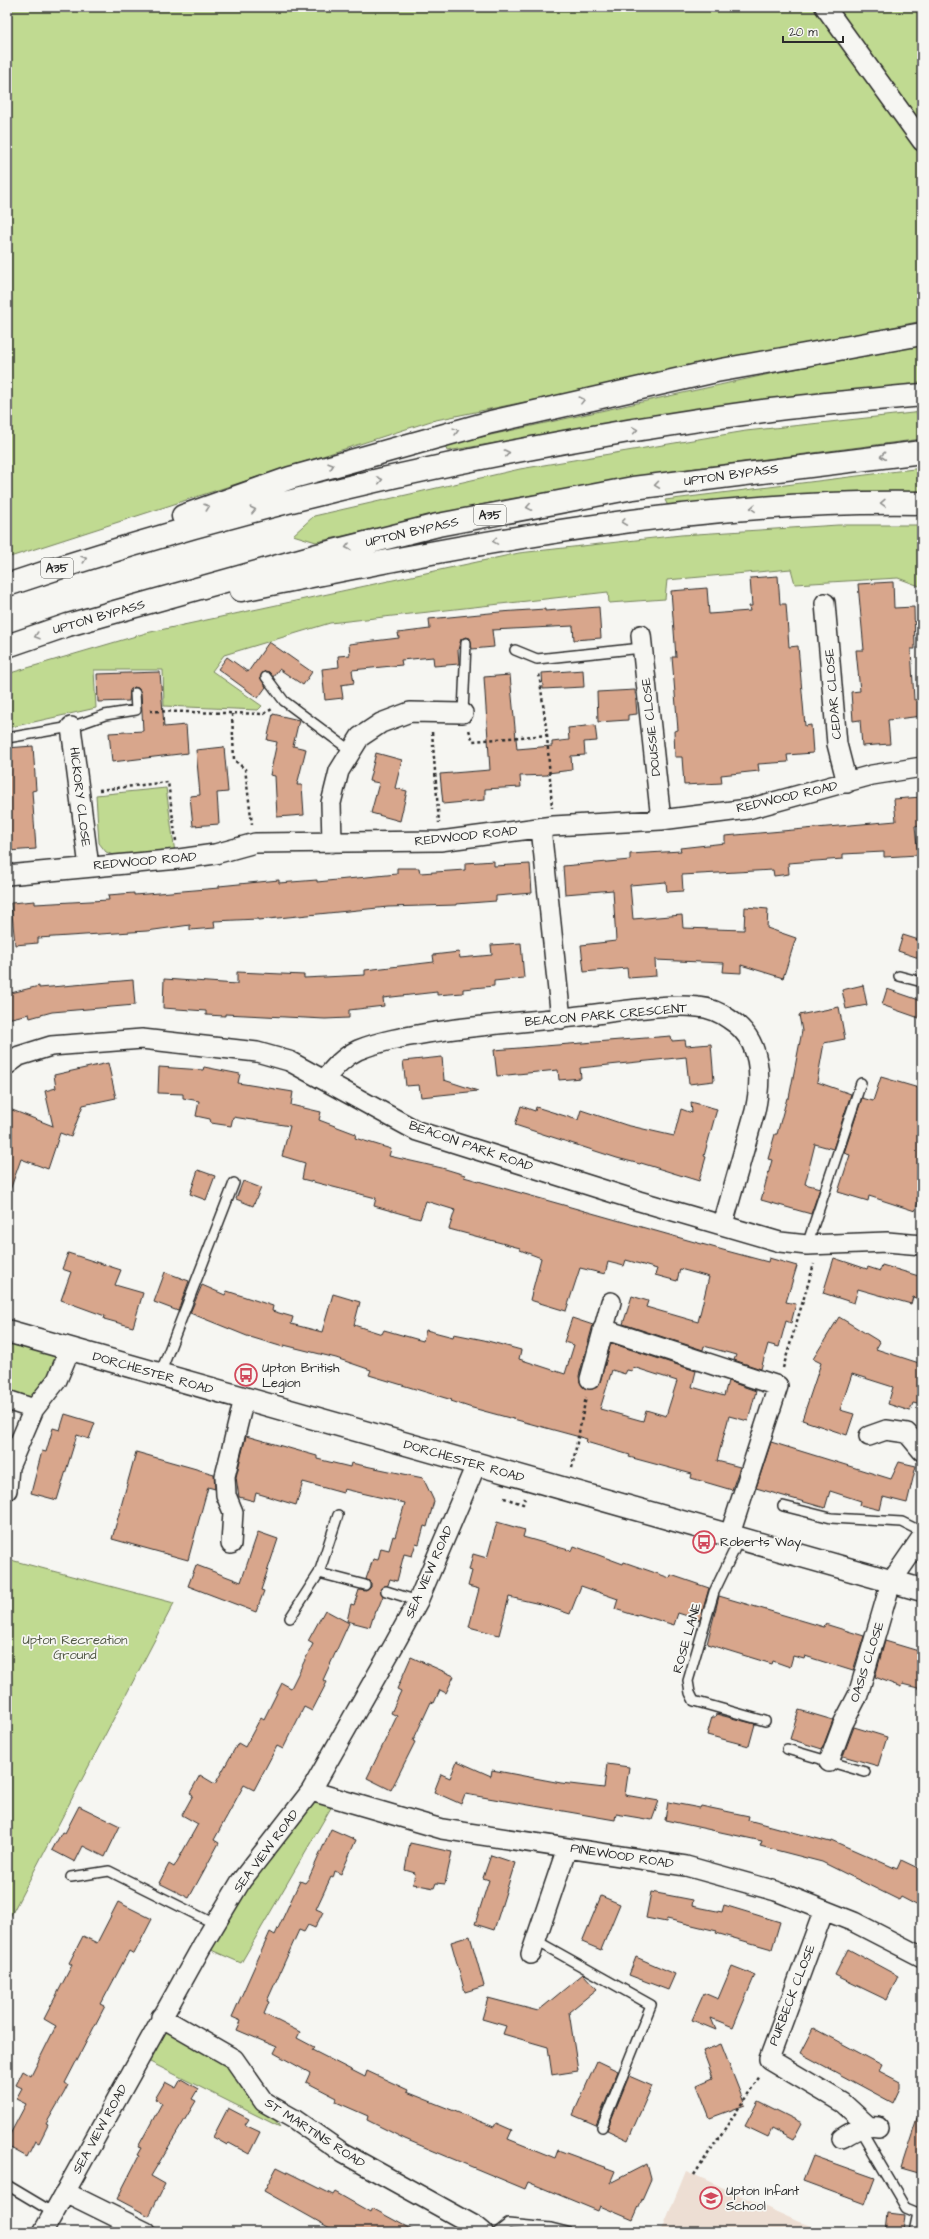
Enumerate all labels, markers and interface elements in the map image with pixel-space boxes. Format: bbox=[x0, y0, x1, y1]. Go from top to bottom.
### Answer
scale bar bbox=[783, 18, 843, 44]
text: 20 m bbox=[789, 24, 818, 41]
one-way arrow bbox=[579, 397, 585, 405]
one-way arrow bbox=[632, 426, 638, 435]
one-way arrow bbox=[452, 427, 459, 436]
one-way arrow bbox=[504, 450, 510, 458]
one-way arrow bbox=[880, 451, 886, 460]
street label: UPTON BYPASS bbox=[683, 459, 779, 491]
one-way arrow bbox=[327, 462, 334, 471]
one-way arrow bbox=[376, 476, 383, 484]
one-way arrow bbox=[654, 480, 660, 489]
one-way arrow bbox=[880, 499, 886, 508]
one-way arrow bbox=[526, 502, 532, 510]
one-way arrow bbox=[204, 503, 211, 512]
one-way arrow bbox=[750, 504, 756, 513]
road number: A35 bbox=[474, 505, 506, 525]
one-way arrow bbox=[250, 507, 256, 515]
street label: UPTON BYPASS bbox=[364, 513, 460, 551]
one-way arrow bbox=[621, 517, 627, 526]
one-way arrow bbox=[492, 536, 498, 545]
one-way arrow bbox=[344, 543, 351, 551]
one-way arrow bbox=[80, 555, 87, 564]
road number: A35 bbox=[41, 558, 73, 578]
street label: UPTON BYPASS bbox=[51, 595, 147, 639]
one-way arrow bbox=[34, 631, 41, 640]
street label: CEDAR CLOSE bbox=[820, 648, 846, 740]
street label: DOUSSIE CLOSE bbox=[637, 677, 665, 777]
street label: HICKORY CLOSE bbox=[65, 746, 95, 848]
street label: REDWOOD ROAD bbox=[735, 776, 840, 817]
street label: REDWOOD ROAD bbox=[414, 822, 519, 850]
street label: REDWOOD ROAD bbox=[93, 847, 198, 874]
street label: BEACON PARK CRESCENT bbox=[524, 999, 689, 1031]
street label: BEACON PARK ROAD bbox=[407, 1116, 536, 1176]
street label: DORCHESTER ROAD bbox=[91, 1347, 216, 1399]
place label: Upton British Legion bbox=[262, 1359, 340, 1393]
bus stop icon: Upton British Legion bbox=[233, 1362, 259, 1388]
street label: DORCHESTER ROAD bbox=[402, 1435, 527, 1487]
street label: SEA VIEW ROAD bbox=[401, 1522, 458, 1621]
bus stop icon: Roberts Way bbox=[691, 1529, 717, 1555]
place label: Roberts Way bbox=[720, 1533, 801, 1552]
street label: ROSE LANE bbox=[668, 1600, 706, 1675]
street label: OASIS CLOSE bbox=[845, 1619, 889, 1705]
park label: Upton Recreation Ground bbox=[22, 1631, 128, 1664]
street label: SEA VIEW ROAD bbox=[229, 1805, 303, 1896]
street label: PINEWOOD ROAD bbox=[569, 1839, 675, 1873]
street label: PURBECK CLOSE bbox=[764, 1942, 820, 2048]
street label: SEA VIEW ROAD bbox=[68, 2081, 132, 2177]
street label: ST MARTINS ROAD bbox=[261, 2094, 369, 2173]
place label: Upton Infant School bbox=[726, 2182, 800, 2215]
school or university icon: Upton Infant School bbox=[698, 2185, 724, 2211]

